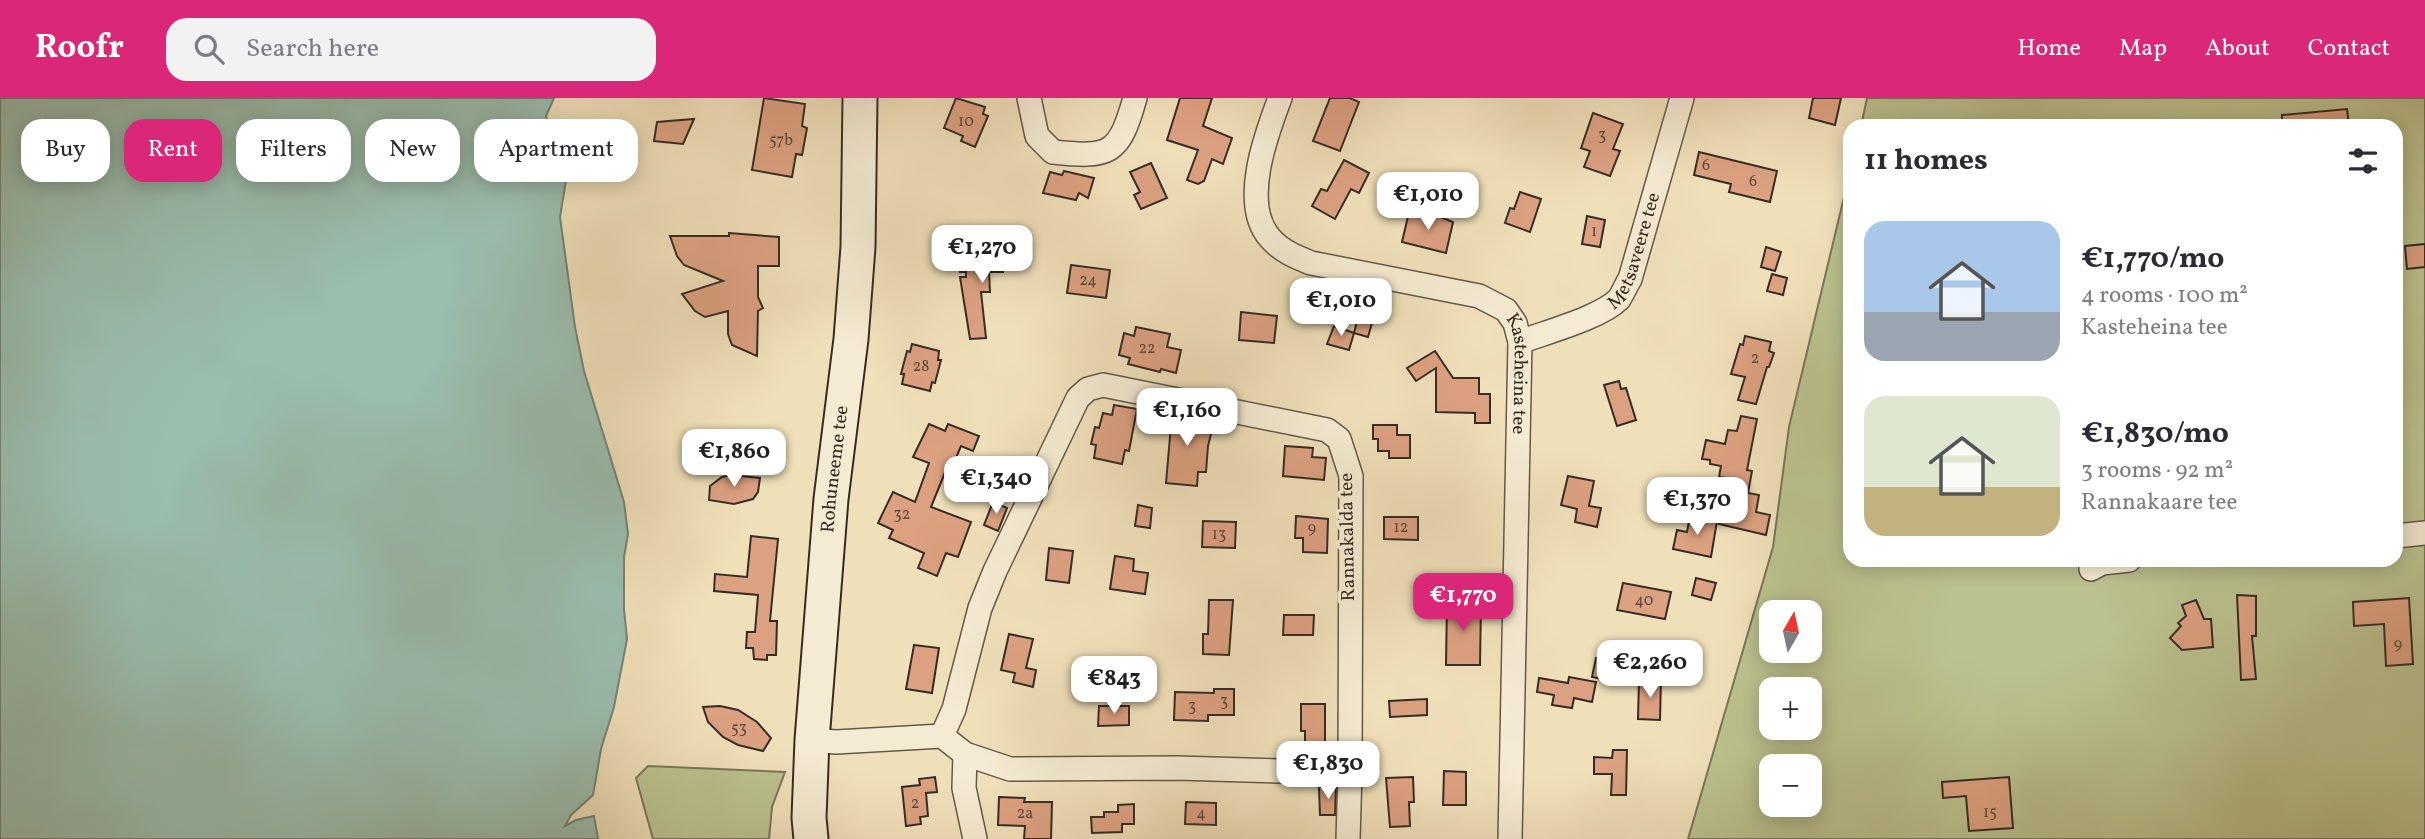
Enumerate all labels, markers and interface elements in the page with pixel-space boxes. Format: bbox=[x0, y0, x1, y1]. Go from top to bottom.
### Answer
search box bbox=[166, 18, 656, 81]
text: Roofr bbox=[35, 26, 124, 72]
icon: search bbox=[190, 30, 228, 68]
text: Search here bbox=[246, 31, 379, 67]
text: Home bbox=[2017, 32, 2081, 66]
text: Map bbox=[2119, 32, 2167, 66]
text: About bbox=[2205, 32, 2270, 66]
text: Contact bbox=[2308, 32, 2390, 66]
house number: 10 bbox=[958, 111, 974, 133]
chip: Buy bbox=[21, 119, 110, 182]
chip: Rent bbox=[124, 119, 222, 182]
chip: Filters bbox=[236, 119, 351, 182]
chip: New bbox=[365, 119, 460, 182]
chip: Apartment bbox=[474, 119, 638, 182]
house number: 3 bbox=[1598, 125, 1606, 147]
house number: 57b bbox=[769, 130, 793, 152]
text: 11 homes bbox=[1864, 140, 1988, 182]
icon: filters bbox=[2344, 142, 2382, 180]
house number: 6 bbox=[1702, 155, 1710, 177]
house number: 6 bbox=[1749, 171, 1757, 193]
pin: €1,010 bbox=[1371, 172, 1485, 232]
text: €1,010 bbox=[1393, 179, 1463, 211]
street label: Metsaveere tee bbox=[1602, 190, 1667, 316]
house number: 1 bbox=[1591, 221, 1597, 243]
pin: €1,270 bbox=[925, 226, 1039, 285]
text: €1,270 bbox=[948, 232, 1016, 264]
text: €1,770/mo bbox=[2081, 238, 2224, 280]
icon: home bbox=[1920, 249, 2004, 333]
house number: 24 bbox=[1079, 270, 1097, 292]
pin: €1,010 bbox=[1284, 278, 1398, 338]
text: 4 rooms · 100 m² bbox=[2081, 280, 2248, 312]
text: €1,010 bbox=[1306, 285, 1376, 317]
street label: Kasteheina tee bbox=[1499, 308, 1533, 435]
text: Kasteheina tee bbox=[2081, 312, 2228, 344]
house number: 22 bbox=[1138, 338, 1156, 360]
house number: 2 bbox=[1751, 348, 1759, 370]
house number: 28 bbox=[913, 356, 929, 378]
pin: €1,160 bbox=[1130, 388, 1244, 448]
text: €1,160 bbox=[1153, 395, 1221, 427]
street label: Rohuneeme tee bbox=[815, 404, 856, 534]
text: €1,830/mo bbox=[2081, 413, 2229, 455]
icon: home bbox=[1920, 424, 2004, 508]
pin: €1,860 bbox=[677, 430, 791, 489]
text: €1,860 bbox=[698, 436, 770, 468]
text: 3 rooms · 92 m² bbox=[2081, 455, 2233, 487]
pin: €1,340 bbox=[939, 456, 1053, 516]
text: €1,340 bbox=[960, 463, 1032, 495]
street label: Rannakalda tee bbox=[1334, 472, 1362, 602]
pin: €1,370 bbox=[1640, 478, 1754, 537]
text: €1,370 bbox=[1663, 484, 1731, 516]
text: Rannakaare tee bbox=[2081, 487, 2237, 519]
house number: 32 bbox=[894, 504, 910, 526]
house number: 12 bbox=[1394, 517, 1408, 539]
house number: 9 bbox=[1308, 518, 1316, 540]
house number: 13 bbox=[1212, 524, 1226, 546]
pin: €1,770 bbox=[1406, 574, 1520, 633]
text: €1,770 bbox=[1429, 580, 1497, 612]
house number: 40 bbox=[1635, 590, 1653, 612]
north arrow bbox=[1759, 600, 1822, 663]
map controls bbox=[1759, 600, 1822, 817]
house number: 9 bbox=[2394, 634, 2402, 656]
pin: €2,260 bbox=[1593, 640, 1707, 700]
text: €2,260 bbox=[1613, 647, 1687, 679]
pin: €843 bbox=[1073, 656, 1155, 716]
text: €843 bbox=[1087, 663, 1141, 695]
button: + bbox=[1759, 677, 1822, 740]
house number: 3 bbox=[1220, 691, 1228, 713]
house number: 3 bbox=[1188, 696, 1196, 718]
house number: 53 bbox=[731, 718, 747, 740]
pin: €1,830 bbox=[1271, 742, 1385, 801]
text: €1,830 bbox=[1293, 748, 1363, 780]
button: − bbox=[1759, 754, 1822, 817]
house number: 2 bbox=[911, 793, 919, 815]
house number: 15 bbox=[1983, 802, 1997, 824]
house number: 2a bbox=[1017, 803, 1033, 825]
house number: 4 bbox=[1196, 803, 1206, 825]

